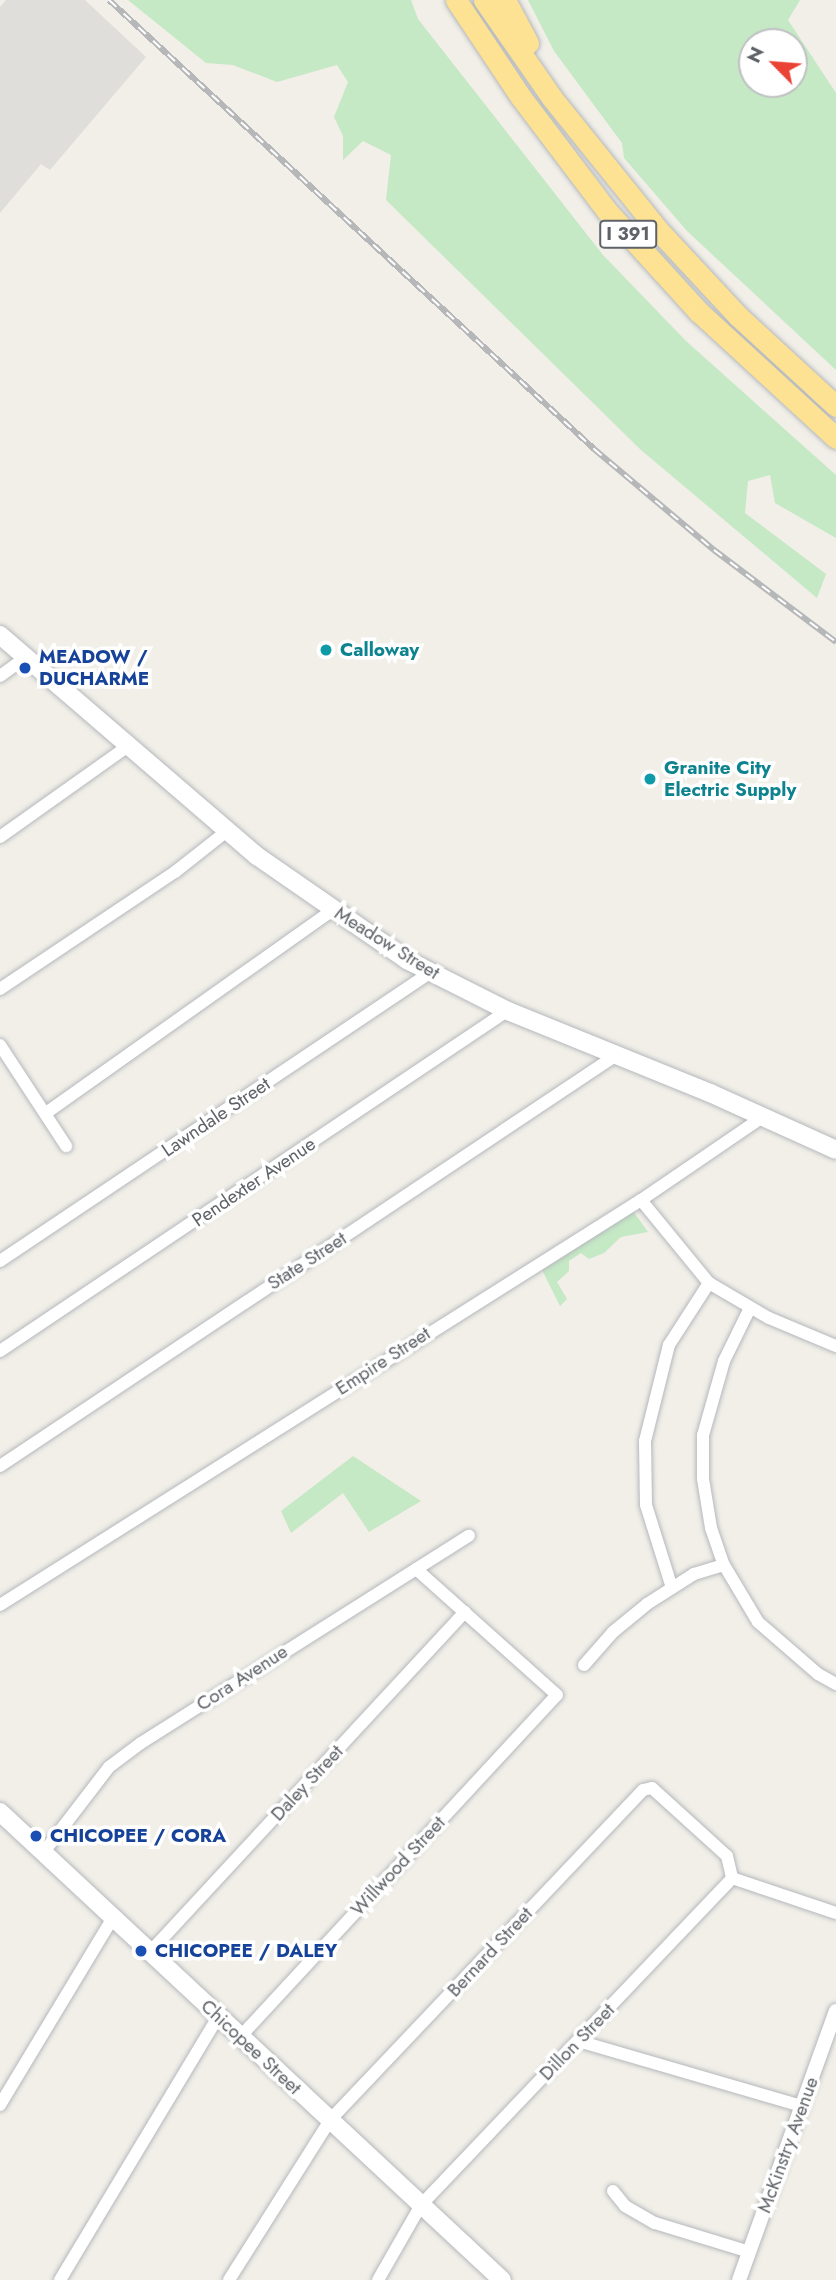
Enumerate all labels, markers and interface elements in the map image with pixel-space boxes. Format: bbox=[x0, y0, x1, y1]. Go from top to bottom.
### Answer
north arrow bbox=[738, 28, 808, 98]
text: N bbox=[740, 42, 771, 67]
road number: I 391 bbox=[598, 220, 658, 248]
place label: Calloway bbox=[340, 639, 419, 661]
marker: Calloway bbox=[318, 642, 334, 658]
place label: MEADOW / DUCHARME bbox=[39, 646, 149, 690]
marker: MEADOW / DUCHARME bbox=[17, 660, 33, 676]
place label: Granite City Electric Supply bbox=[664, 757, 796, 801]
marker: Granite City Electric Supply bbox=[642, 771, 658, 787]
street label: Meadow Street bbox=[330, 902, 444, 984]
street label: Lawndale Street bbox=[158, 1072, 274, 1162]
street label: Pendexter Avenue bbox=[188, 1132, 320, 1232]
street label: State Street bbox=[263, 1227, 351, 1295]
street label: Empire Street bbox=[331, 1322, 435, 1400]
street label: Cora Avenue bbox=[192, 1640, 292, 1716]
street label: Daley Street bbox=[266, 1740, 348, 1826]
street label: Willwood Street bbox=[346, 1812, 450, 1920]
place label: CHICOPEE / CORA bbox=[50, 1825, 226, 1847]
marker: CHICOPEE / CORA bbox=[28, 1828, 44, 1844]
street label: Bernard Street bbox=[443, 1902, 537, 2002]
place label: CHICOPEE / DALEY bbox=[155, 1940, 337, 1962]
marker: CHICOPEE / DALEY bbox=[133, 1943, 149, 1959]
street label: Chicopee Street bbox=[196, 1995, 306, 2099]
street label: Dillon Street bbox=[535, 1999, 619, 2085]
street label: McKinstry Avenue bbox=[753, 2074, 823, 2216]

